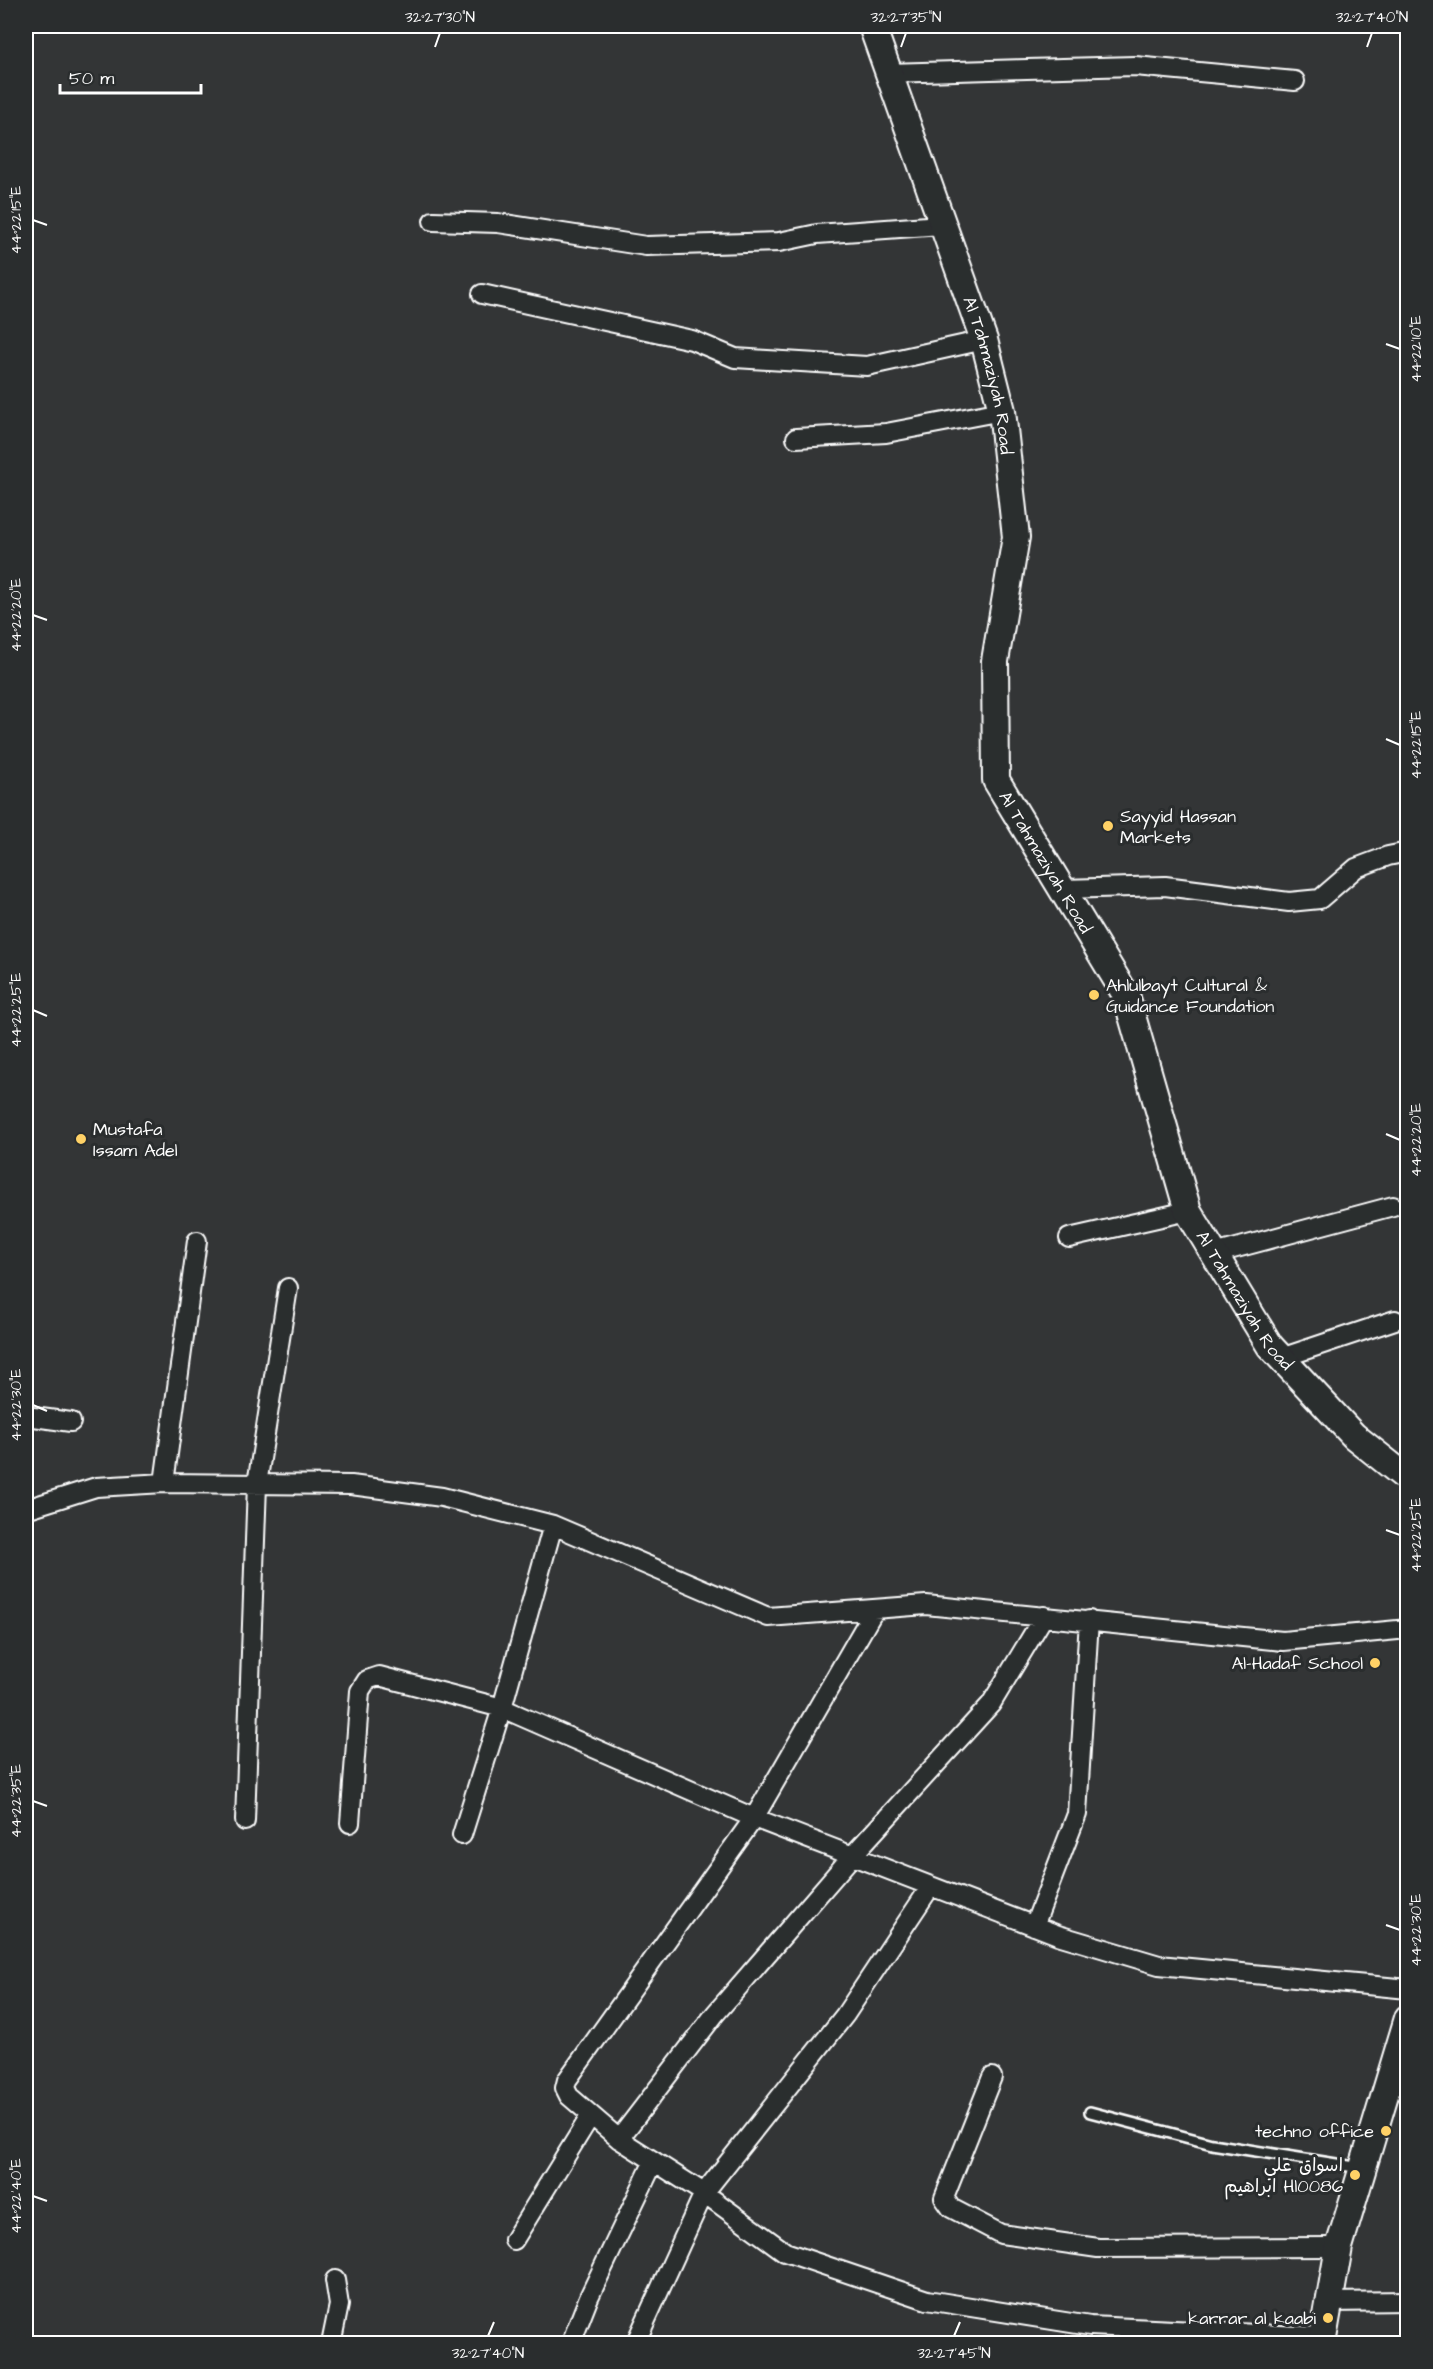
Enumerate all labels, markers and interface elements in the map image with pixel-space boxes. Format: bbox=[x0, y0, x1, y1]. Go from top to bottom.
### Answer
text: 32°27'30"N bbox=[405, 7, 475, 28]
text: 32°27'35"N bbox=[871, 7, 941, 28]
text: 32°27'40"N bbox=[1336, 7, 1408, 28]
scale bar bbox=[60, 57, 201, 95]
text: 50 m bbox=[69, 66, 114, 91]
text: 44°22'15"E bbox=[6, 186, 27, 254]
street label: Al Tahmaziyah Road bbox=[957, 293, 1019, 456]
text: 44°22'10"E bbox=[1406, 315, 1427, 383]
text: 44°22'20"E bbox=[6, 578, 27, 652]
text: 44°22'15"E bbox=[1406, 711, 1427, 779]
street label: Al Tahmaziyah Road bbox=[993, 786, 1098, 938]
place label: Sayyid Hassan Markets bbox=[1120, 804, 1236, 850]
marker: Sayyid Hassan Markets bbox=[1101, 819, 1115, 833]
text: 44°22'25"E bbox=[6, 972, 27, 1047]
place label: Ahlulbayt Cultural & Guidance Foundation bbox=[1106, 973, 1274, 1019]
marker: Ahlulbayt Cultural & Guidance Foundation bbox=[1087, 988, 1101, 1002]
text: 44°22'20"E bbox=[1406, 1103, 1427, 1177]
place label: Mustafa Issam Adel bbox=[93, 1117, 178, 1163]
marker: Mustafa Issam Adel bbox=[74, 1132, 88, 1146]
street label: Al Tahmaziyah Road bbox=[1190, 1226, 1299, 1376]
text: 44°22'30"E bbox=[6, 1368, 27, 1441]
text: 44°22'25"E bbox=[1406, 1497, 1427, 1572]
place label: Al-Hadaf School bbox=[1232, 1651, 1363, 1676]
marker: Al-Hadaf School bbox=[1368, 1656, 1382, 1670]
text: 44°22'35"E bbox=[6, 1764, 27, 1838]
text: 44°22'30"E bbox=[1406, 1893, 1427, 1966]
place label: techno office bbox=[1255, 2119, 1374, 2144]
marker: techno office bbox=[1379, 2124, 1393, 2138]
place label: اسواق علي ابراهيم Hl0086 bbox=[1224, 2153, 1343, 2200]
text: 44°22'40"E bbox=[6, 2158, 27, 2234]
marker: اسواق علي ابراهيم Hl0086 bbox=[1348, 2168, 1362, 2182]
place label: karrar al kaabi bbox=[1188, 2306, 1316, 2331]
marker: karrar al kaabi bbox=[1321, 2311, 1335, 2325]
text: 32°27'40"N bbox=[452, 2343, 524, 2364]
text: 32°27'45"N bbox=[917, 2343, 991, 2364]

